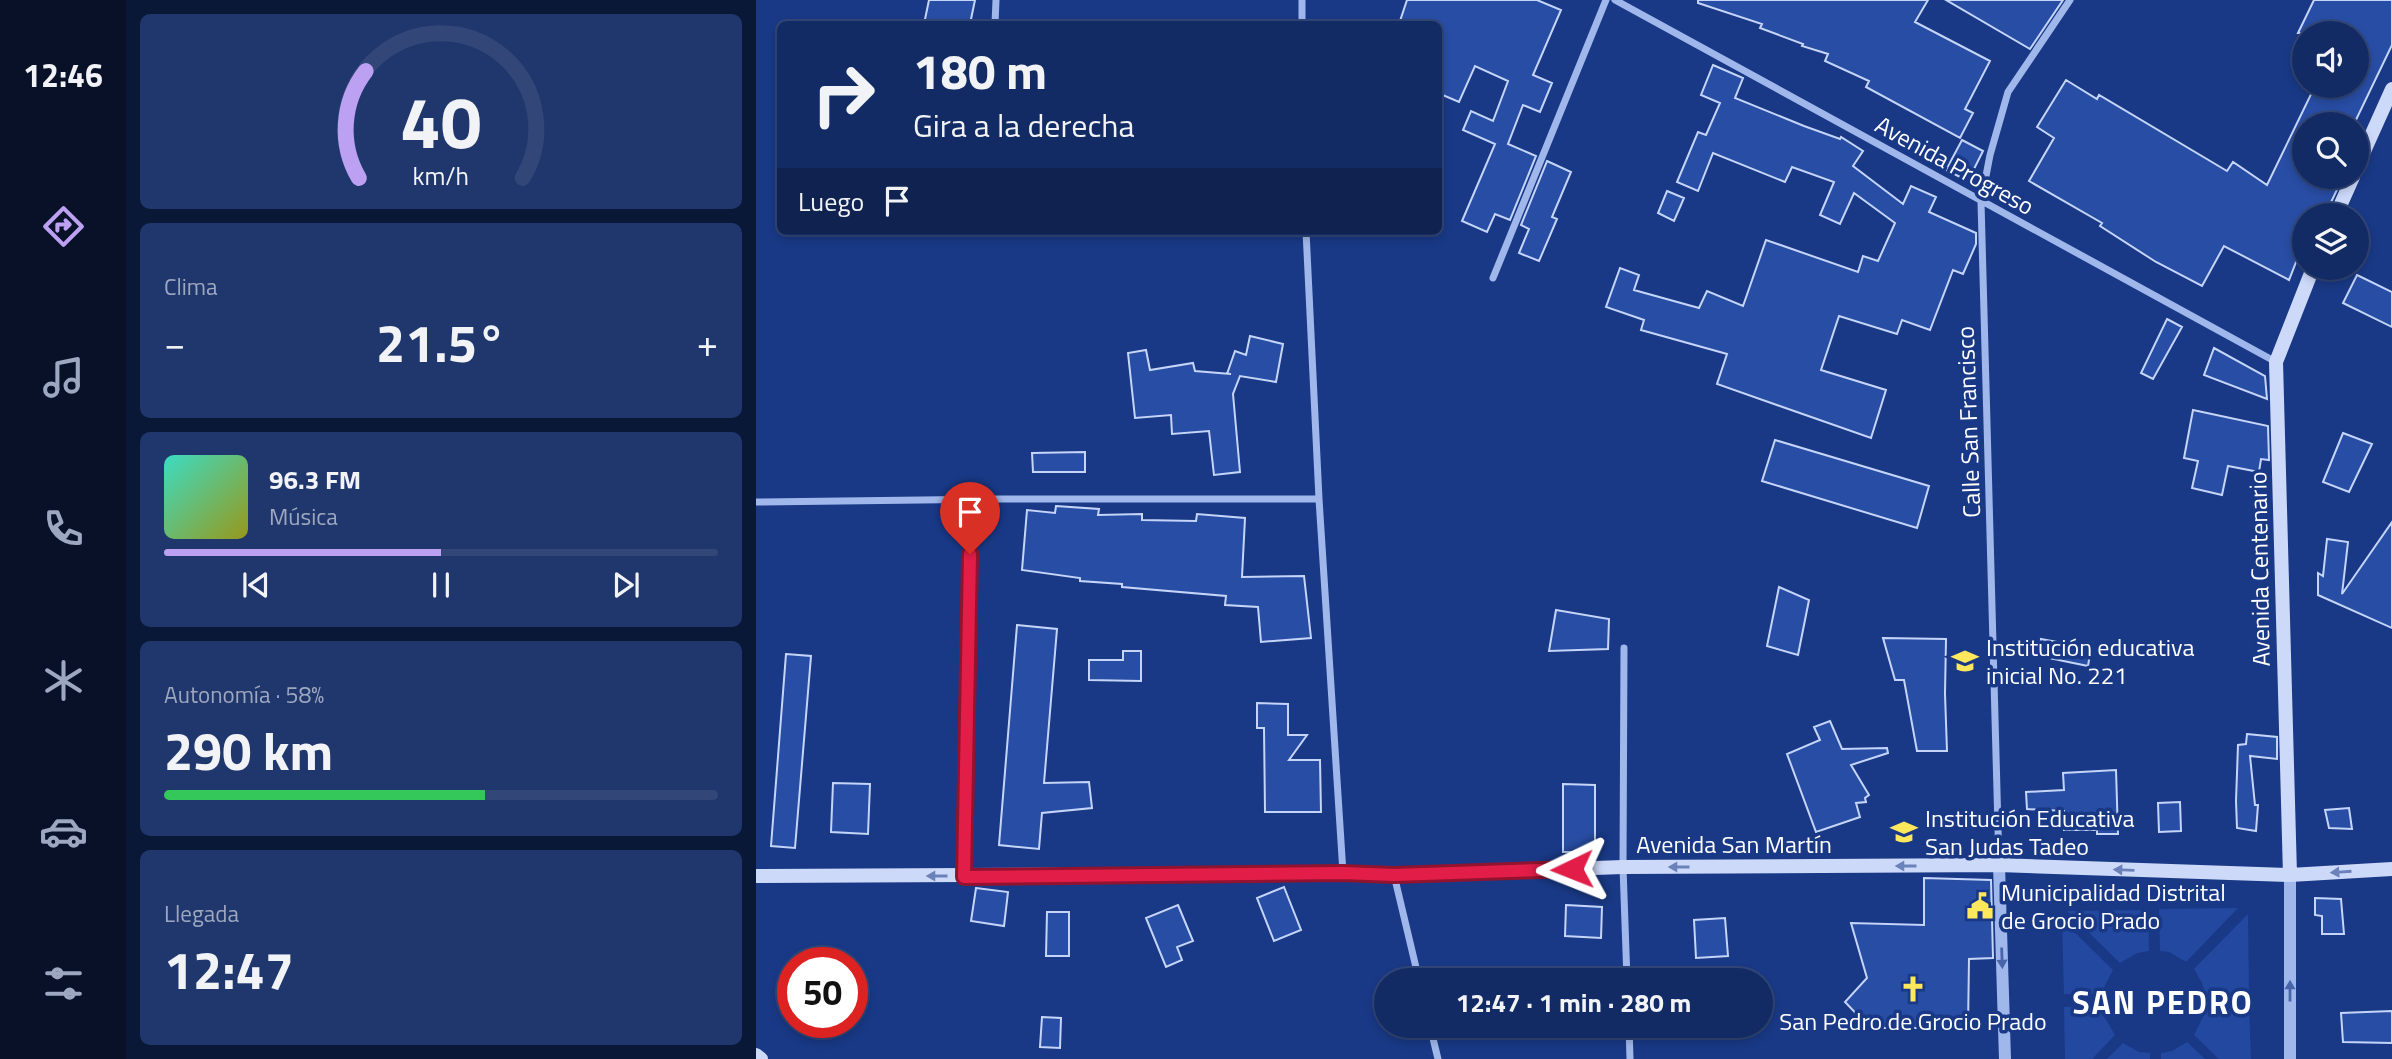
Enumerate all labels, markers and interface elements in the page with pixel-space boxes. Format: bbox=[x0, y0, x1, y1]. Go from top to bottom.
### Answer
map controls bbox=[2292, 21, 2369, 280]
button: sound bbox=[2292, 21, 2369, 98]
text: 180 m bbox=[913, 33, 1047, 108]
icon: right bbox=[798, 49, 889, 140]
text: 12:46 bbox=[23, 51, 103, 99]
text: 40 bbox=[400, 66, 482, 176]
text: Gira a la derecha bbox=[913, 101, 1135, 149]
street label: Avenida Progreso bbox=[1869, 106, 2041, 224]
button: search bbox=[2292, 112, 2369, 189]
text: km/h bbox=[413, 156, 469, 194]
text: Luego bbox=[798, 182, 864, 221]
icon: arrive bbox=[878, 182, 916, 220]
icon: directions bbox=[39, 202, 88, 251]
button: layers bbox=[2292, 203, 2369, 280]
text: Clima bbox=[164, 269, 218, 304]
text: 21.5° bbox=[376, 303, 506, 382]
text: − bbox=[164, 314, 185, 372]
text: + bbox=[697, 314, 718, 372]
street label: Calle San Francisco bbox=[1947, 325, 1989, 519]
icon: music bbox=[39, 353, 88, 402]
text: 96.3 FM bbox=[269, 460, 361, 499]
street label: Avenida Centenario bbox=[2239, 471, 2279, 667]
pin bbox=[940, 482, 1000, 554]
icon: arrive bbox=[951, 493, 989, 531]
text: Música bbox=[269, 499, 338, 534]
icon: phone bbox=[39, 504, 88, 553]
icon: previous bbox=[237, 566, 275, 604]
icon: pause bbox=[422, 566, 460, 604]
icon: next bbox=[607, 566, 645, 604]
place label: Institución educativa inicial No. 221 bbox=[1986, 629, 2194, 693]
school or university icon: Institución educativa inicial No. 221 bbox=[1950, 646, 1980, 676]
icon: climate bbox=[39, 656, 88, 705]
text: Autonomía · 58% bbox=[164, 677, 324, 712]
text: 290 km bbox=[164, 711, 333, 790]
place label: Institución Educativa San Judas Tadeo bbox=[1925, 800, 2134, 864]
icon: car bbox=[39, 807, 88, 856]
school or university icon: Institución Educativa San Judas Tadeo bbox=[1889, 817, 1919, 847]
street label: Avenida San Martín bbox=[1636, 826, 1832, 862]
position arrow bbox=[1535, 832, 1609, 906]
one-way arrow bbox=[1895, 860, 1917, 872]
one-way arrow bbox=[1667, 861, 1689, 873]
one-way arrow bbox=[2113, 864, 2135, 875]
one-way arrow bbox=[2330, 867, 2352, 878]
one-way arrow bbox=[926, 870, 948, 882]
place label: Municipalidad Distrital de Grocio Prado bbox=[2001, 874, 2226, 938]
public building icon: Municipalidad Distrital de Grocio Prado bbox=[1965, 891, 1995, 921]
text: Llegada bbox=[164, 896, 239, 931]
text: 12:47 bbox=[164, 930, 294, 1009]
speed limit sign: 50 bbox=[777, 947, 868, 1038]
one-way arrow bbox=[1996, 947, 2007, 969]
icon: filters bbox=[39, 959, 88, 1008]
church icon: San Pedro de Grocio Prado bbox=[1898, 974, 1928, 1004]
district label: SAN PEDRO bbox=[2072, 978, 2254, 1026]
one-way arrow bbox=[2284, 980, 2296, 1002]
text: 12:47 · 1 min · 280 m bbox=[1456, 983, 1691, 1022]
place label: San Pedro de Grocio Prado bbox=[1779, 1003, 2047, 1039]

